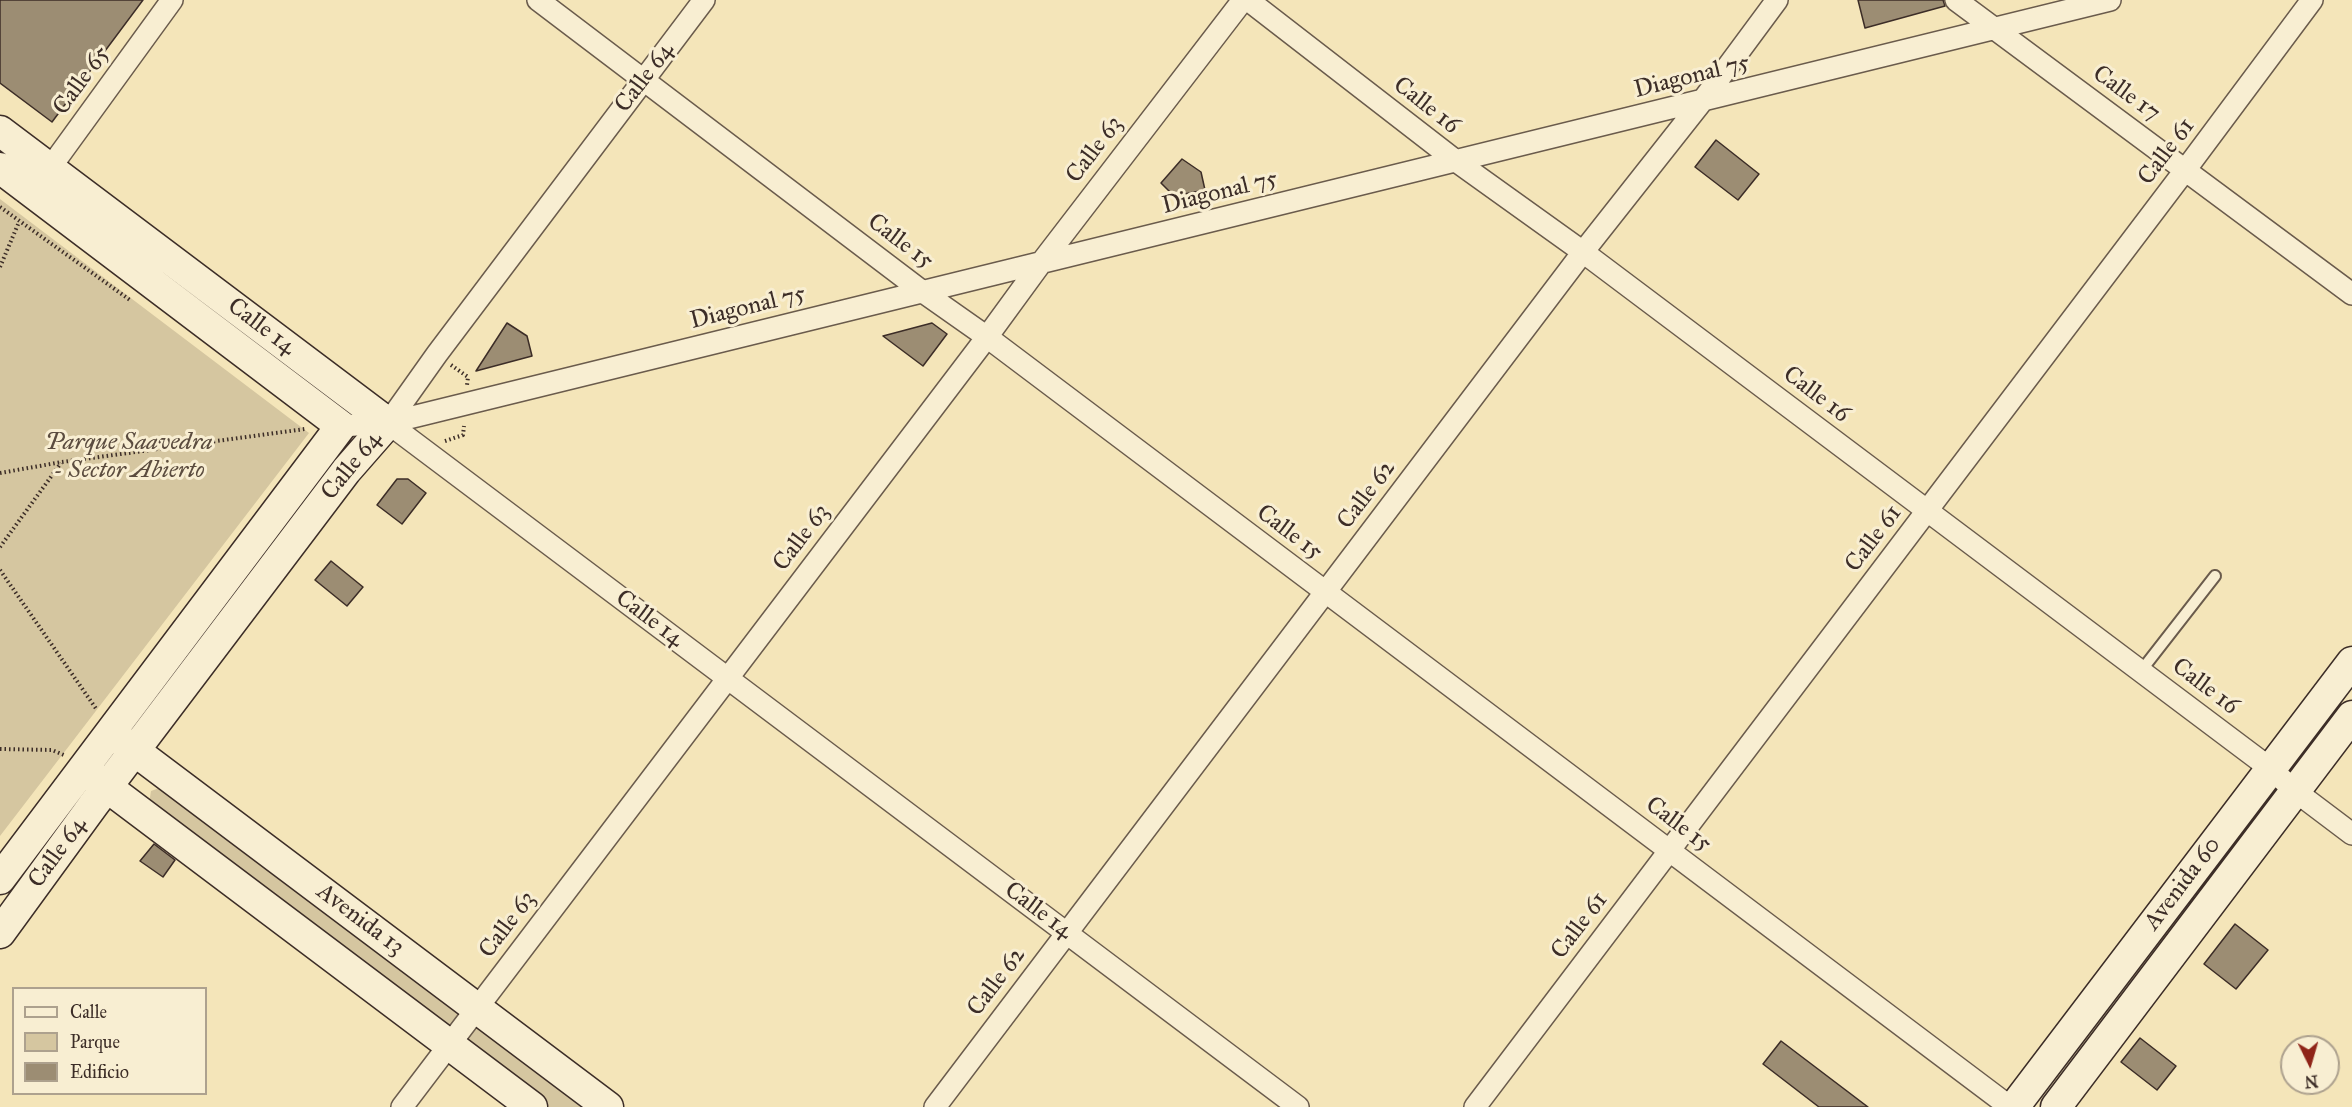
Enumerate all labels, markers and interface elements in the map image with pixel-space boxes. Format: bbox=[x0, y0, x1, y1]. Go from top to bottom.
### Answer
street label: Calle 64 bbox=[609, 37, 681, 119]
street label: Calle 65 bbox=[47, 41, 117, 121]
street label: Diagonal 75 bbox=[1631, 49, 1753, 105]
street label: Calle 17 bbox=[2086, 60, 2166, 128]
street label: Calle 16 bbox=[1387, 71, 1465, 141]
street label: Calle 63 bbox=[1060, 111, 1130, 189]
street label: Calle 61 bbox=[2133, 113, 2201, 191]
street label: Diagonal 75 bbox=[1159, 165, 1281, 221]
street label: Calle 15 bbox=[861, 208, 939, 276]
street label: Diagonal 75 bbox=[687, 280, 809, 336]
street label: Calle 14 bbox=[221, 292, 301, 362]
street label: Calle 16 bbox=[1777, 361, 1855, 429]
street label: Calle 64 bbox=[316, 426, 388, 506]
park label: Parque Saavedra - Sector Abierto bbox=[45, 429, 213, 485]
street label: Calle 62 bbox=[1332, 455, 1402, 535]
street label: Calle 63 bbox=[767, 499, 837, 577]
street label: Calle 15 bbox=[1250, 499, 1328, 567]
street label: Calle 61 bbox=[1840, 500, 1908, 578]
street label: Calle 14 bbox=[609, 584, 689, 654]
street label: Calle 16 bbox=[2166, 653, 2244, 721]
street label: Calle 15 bbox=[1639, 791, 1717, 859]
street label: Calle 64 bbox=[23, 812, 93, 894]
street label: Avenida 60 bbox=[2139, 832, 2227, 936]
street label: Calle 14 bbox=[998, 876, 1078, 946]
street label: Avenida 13 bbox=[310, 878, 410, 962]
street label: Calle 63 bbox=[473, 886, 543, 964]
street label: Calle 61 bbox=[1546, 887, 1614, 965]
street label: Calle 62 bbox=[962, 942, 1032, 1022]
legend bbox=[12, 987, 207, 1095]
text: Calle bbox=[70, 1001, 107, 1023]
text: Parque bbox=[70, 1031, 120, 1053]
north arrow bbox=[2280, 1035, 2340, 1095]
text: Edificio bbox=[70, 1061, 129, 1083]
text: N bbox=[2304, 1071, 2319, 1091]

